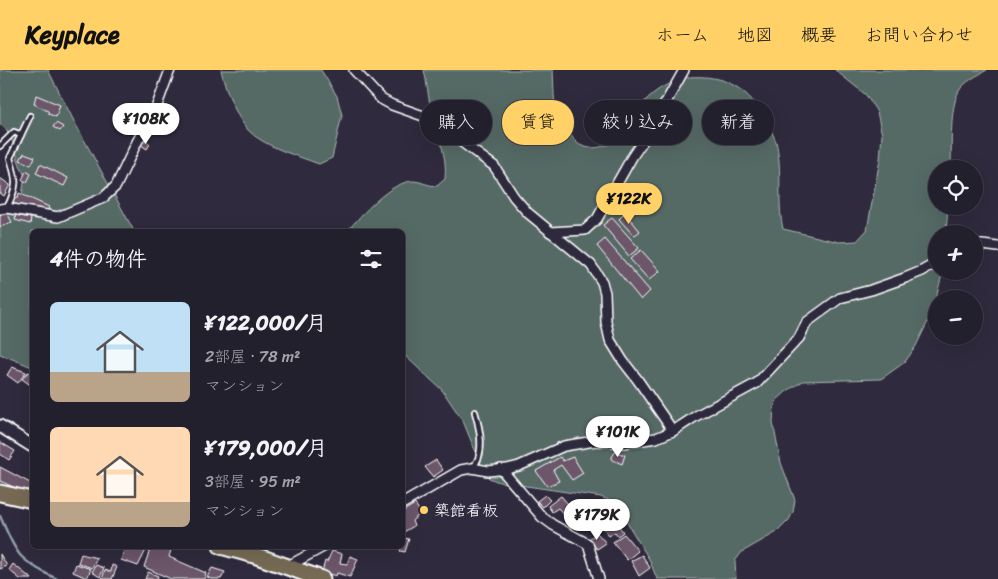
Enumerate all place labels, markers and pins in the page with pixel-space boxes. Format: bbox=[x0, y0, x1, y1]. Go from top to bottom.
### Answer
pin: ¥108K bbox=[111, 102, 181, 145]
pin: ¥122K bbox=[594, 182, 664, 225]
pin: ¥101K bbox=[583, 416, 653, 458]
place label: 築館看板 bbox=[434, 496, 498, 525]
pin: ¥179K bbox=[562, 498, 632, 541]
marker: 築館看板 bbox=[418, 504, 430, 516]

